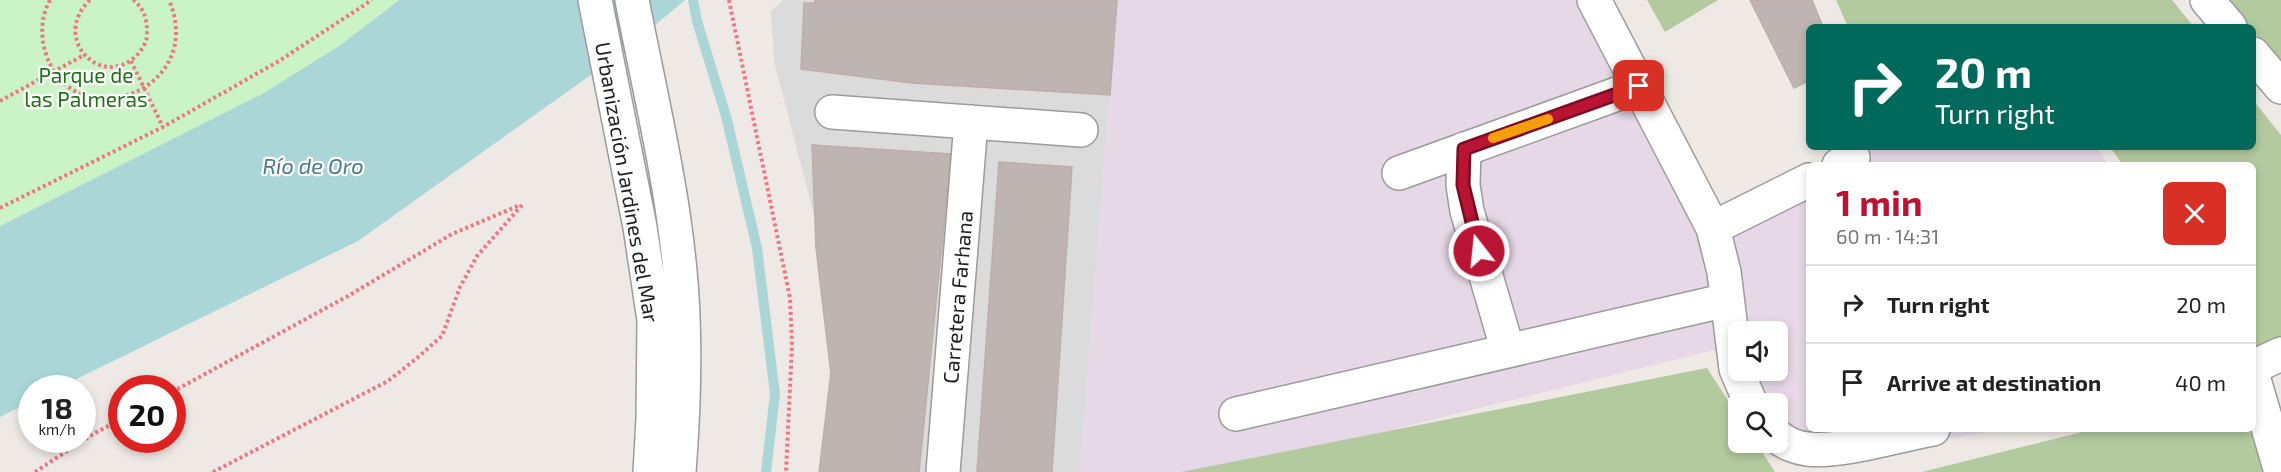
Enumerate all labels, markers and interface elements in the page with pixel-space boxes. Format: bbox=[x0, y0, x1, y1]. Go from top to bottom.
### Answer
street label: Urbanización Jardines del Mar bbox=[591, 40, 665, 325]
text: 20 m bbox=[1935, 46, 2032, 96]
icon: right bbox=[1836, 48, 1914, 126]
pin bbox=[1613, 60, 1664, 111]
park label: Parque de las Palmeras bbox=[24, 62, 148, 111]
icon: arrive bbox=[1622, 69, 1655, 102]
text: Turn right bbox=[1935, 97, 2055, 129]
water label: Río de Oro bbox=[262, 152, 364, 178]
text: 1 min bbox=[1836, 180, 1923, 223]
button: close bbox=[2163, 182, 2226, 245]
street label: Carretera Farhana bbox=[937, 209, 977, 385]
position arrow bbox=[1447, 219, 1511, 283]
text: 60 m · 14:31 bbox=[1836, 224, 1939, 248]
icon: right bbox=[1836, 288, 1869, 321]
text: Turn right bbox=[1887, 291, 1989, 317]
text: 20 m bbox=[2176, 291, 2226, 317]
map controls bbox=[1728, 321, 1788, 453]
button: sound bbox=[1728, 321, 1788, 381]
icon: arrive bbox=[1836, 366, 1869, 399]
text: Arrive at destination bbox=[1887, 369, 2101, 395]
text: 40 m bbox=[2175, 369, 2226, 395]
speed limit sign: 20 bbox=[108, 375, 186, 453]
text: 18 bbox=[41, 389, 73, 425]
button: search bbox=[1728, 393, 1788, 453]
text: km/h bbox=[38, 420, 76, 438]

